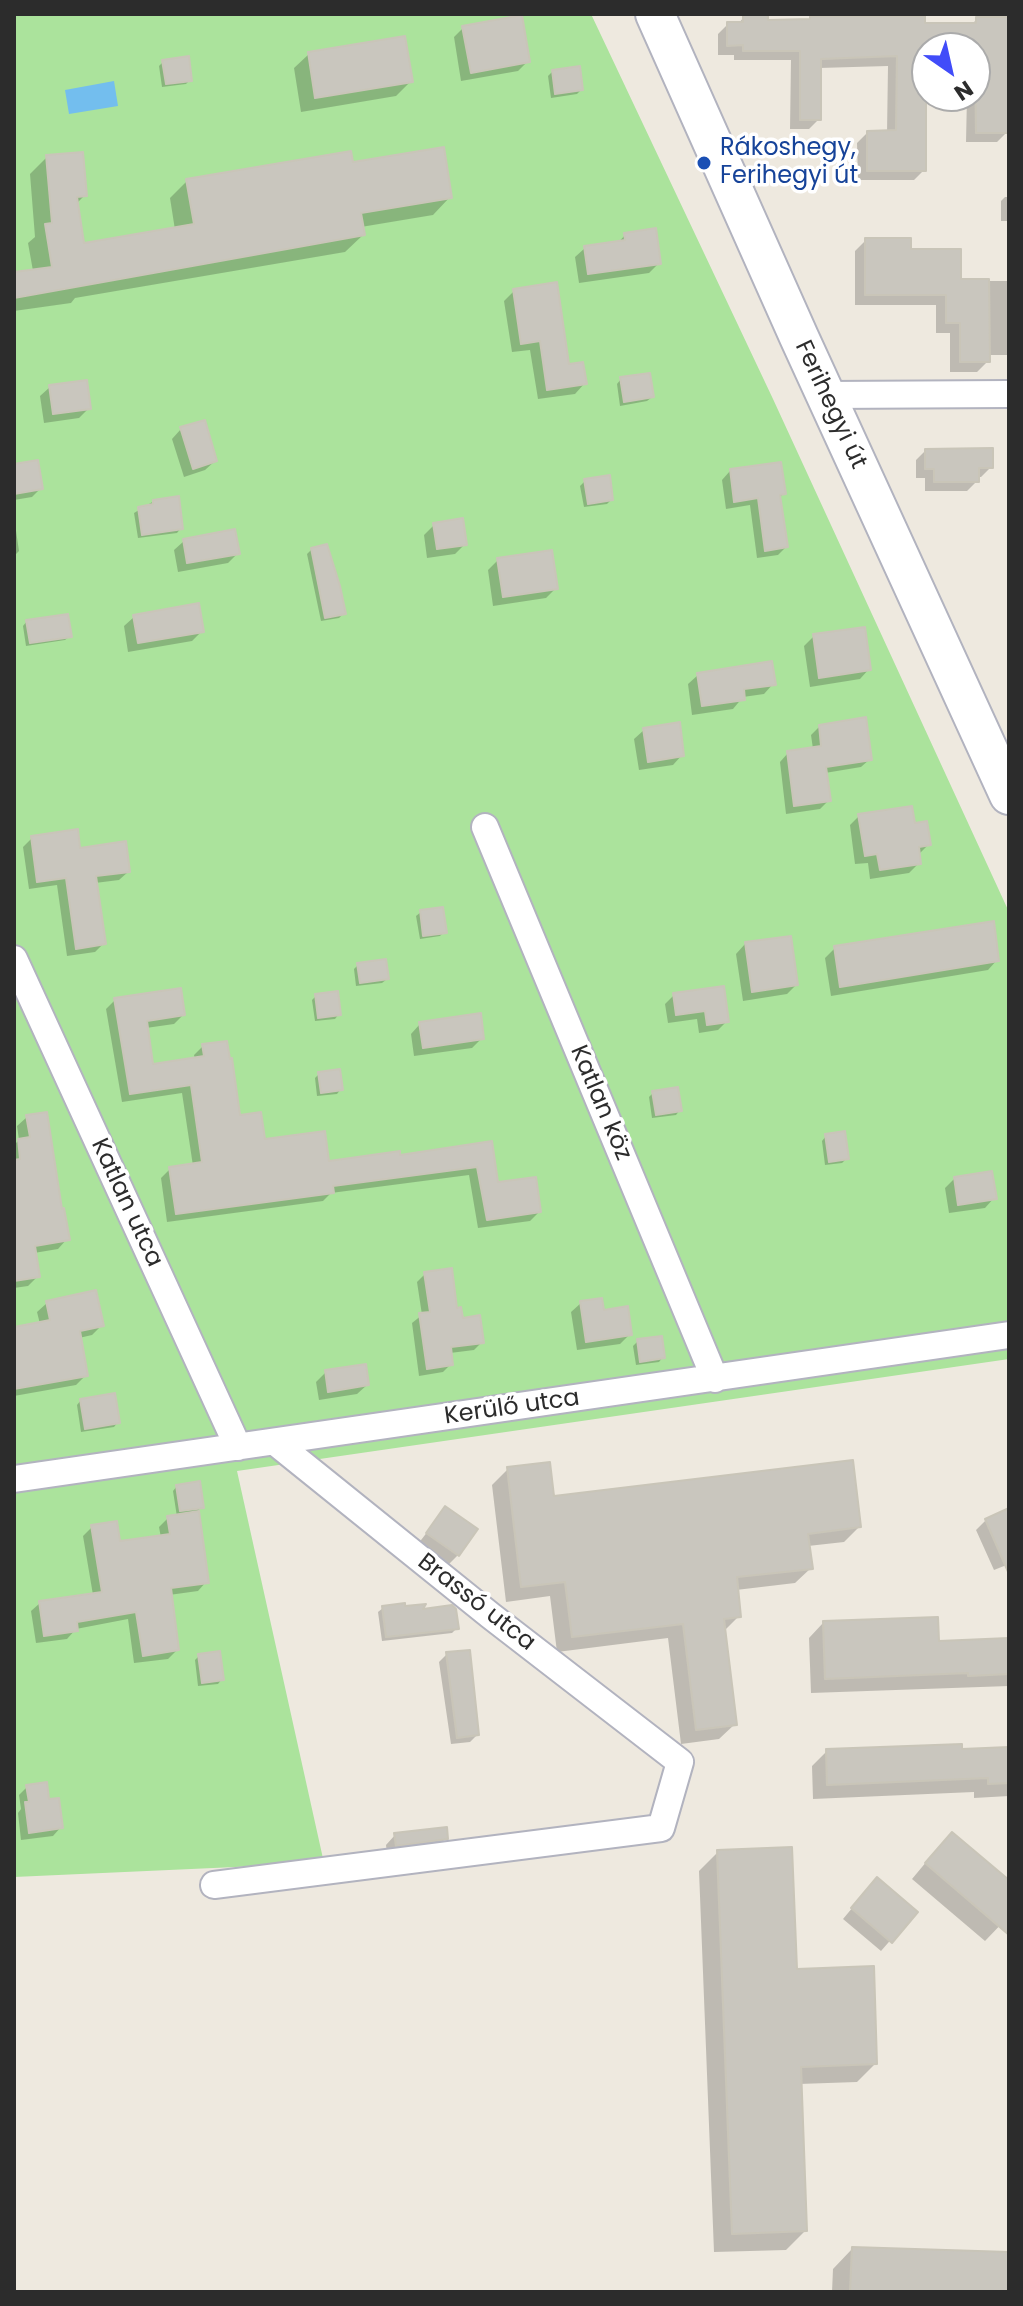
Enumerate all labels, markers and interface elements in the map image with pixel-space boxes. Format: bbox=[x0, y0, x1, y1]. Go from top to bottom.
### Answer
north arrow bbox=[911, 32, 991, 112]
text: N bbox=[948, 73, 979, 108]
place label: Rákoshegy, Ferihegyi út bbox=[720, 135, 858, 191]
marker: Rákoshegy, Ferihegyi út bbox=[695, 154, 713, 172]
street label: Ferihegyi út bbox=[788, 336, 872, 474]
street label: Katlan köz bbox=[563, 1041, 637, 1165]
street label: Katlan utca bbox=[84, 1134, 168, 1272]
street label: Kerülő utca bbox=[443, 1384, 581, 1432]
street label: Brassó utca bbox=[411, 1548, 541, 1658]

